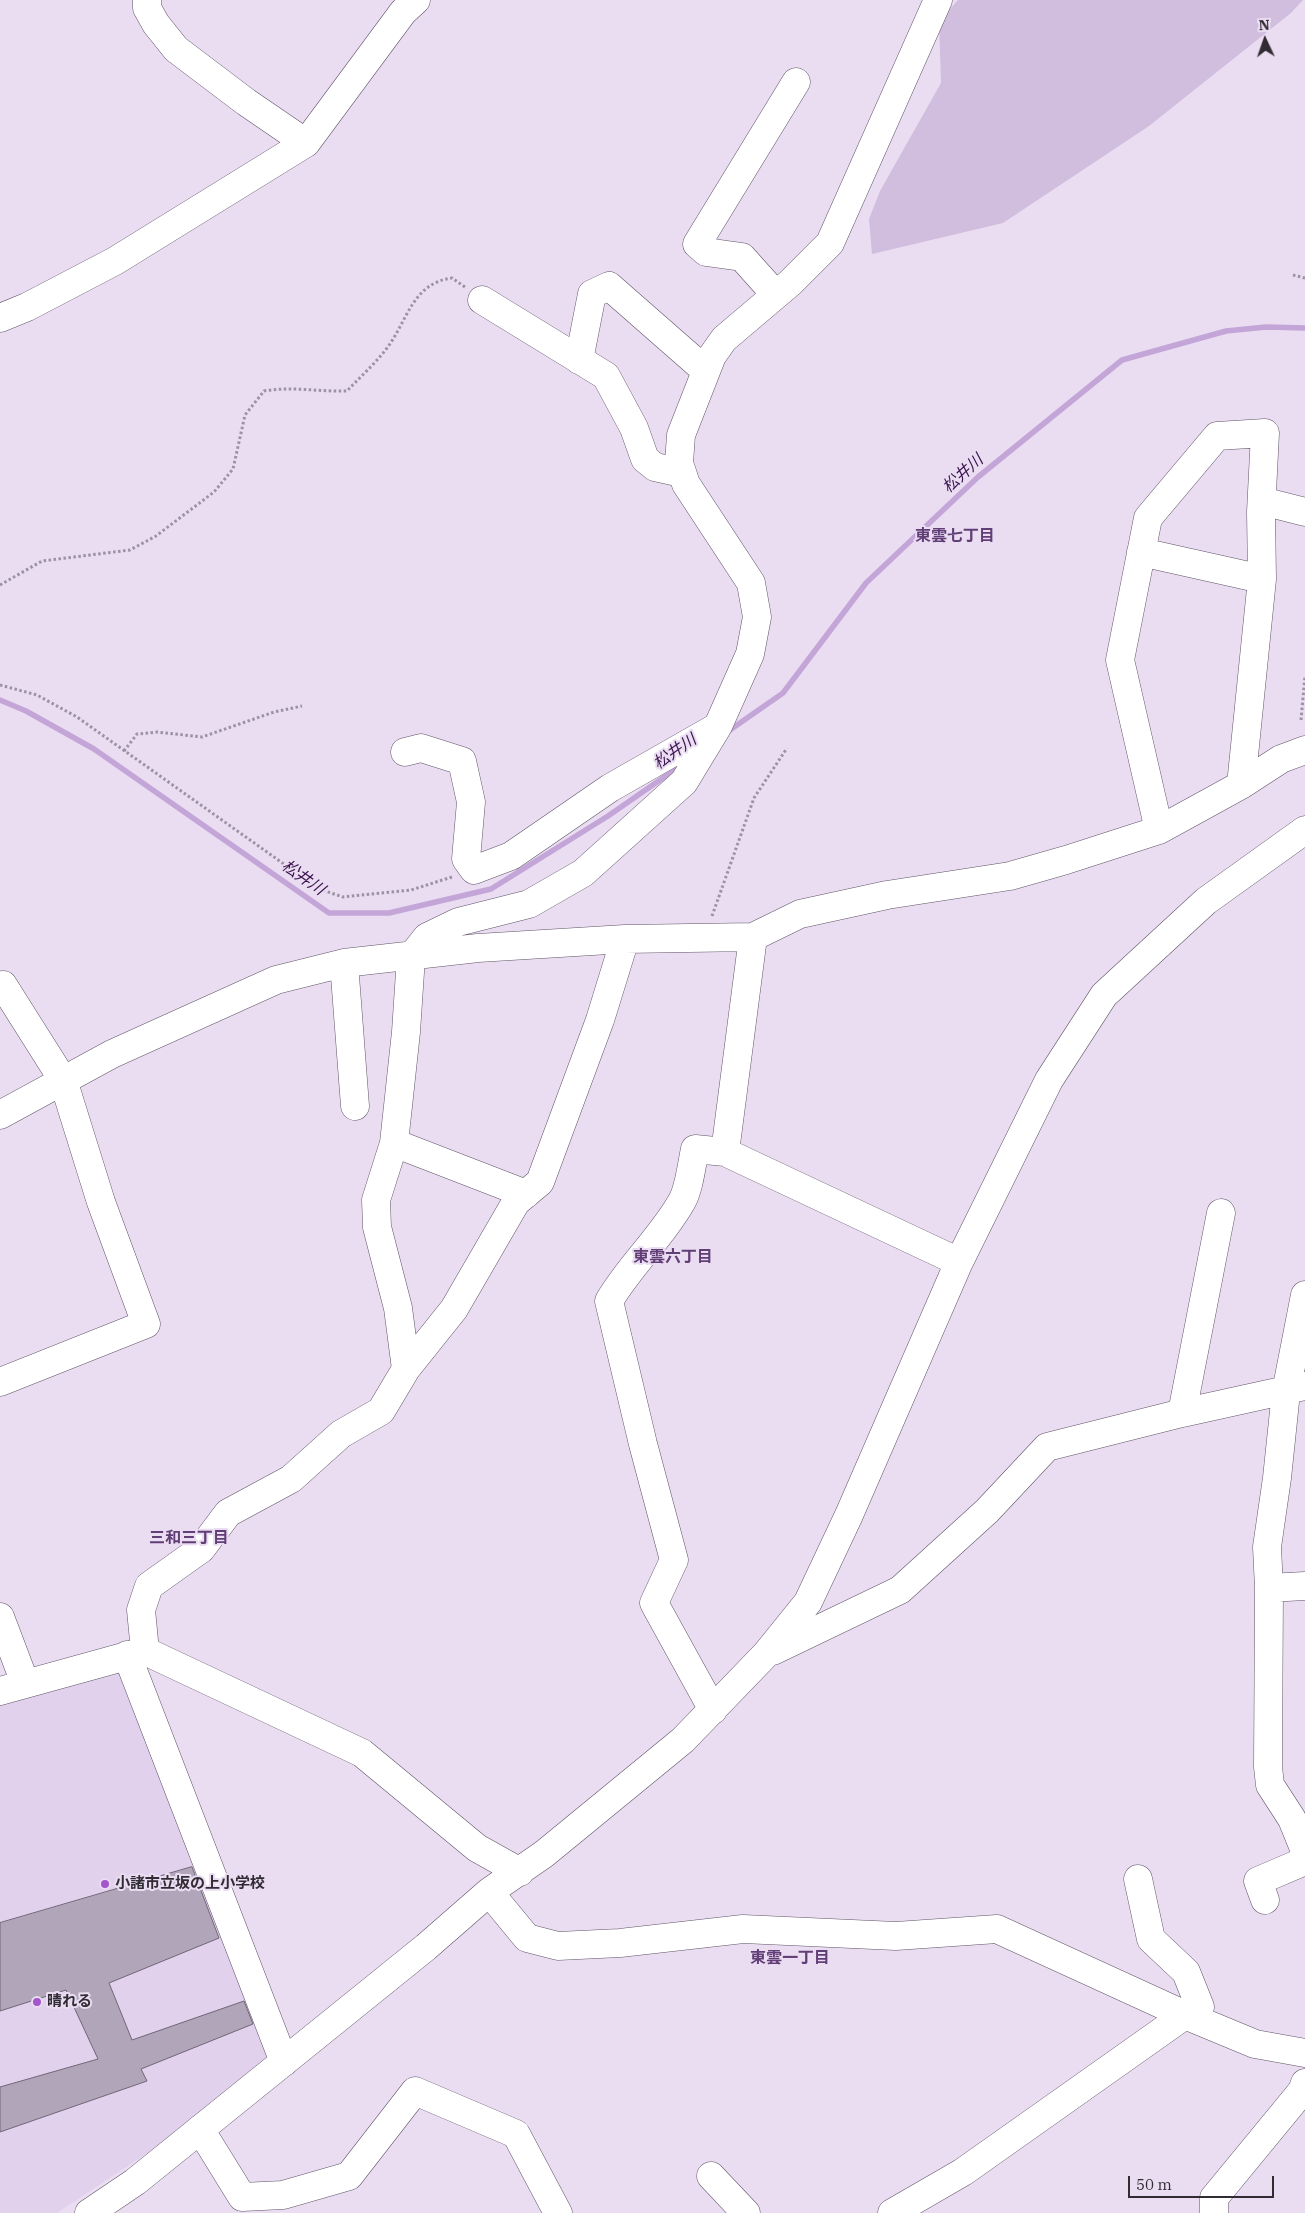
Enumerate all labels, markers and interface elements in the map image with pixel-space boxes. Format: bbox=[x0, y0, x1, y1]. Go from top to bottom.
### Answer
north arrow bbox=[1240, 15, 1290, 65]
text: N bbox=[1258, 16, 1270, 34]
water label: 松井川 bbox=[939, 451, 987, 497]
district label: 東雲七丁目 bbox=[915, 526, 995, 546]
water label: 松井川 bbox=[650, 730, 700, 774]
water label: 松井川 bbox=[278, 856, 328, 900]
district label: 東雲六丁目 bbox=[633, 1247, 713, 1267]
district label: 三和三丁目 bbox=[149, 1528, 229, 1548]
place label: 小諸市立坂の上小学校 bbox=[115, 1875, 265, 1893]
marker: 小諸市立坂の上小学校 bbox=[99, 1878, 111, 1890]
district label: 東雲一丁目 bbox=[750, 1948, 830, 1968]
place label: 晴れる bbox=[47, 1993, 92, 2011]
marker: 晴れる bbox=[31, 1996, 43, 2008]
scale bar bbox=[1130, 2166, 1276, 2198]
text: 50 m bbox=[1136, 2175, 1172, 2194]

